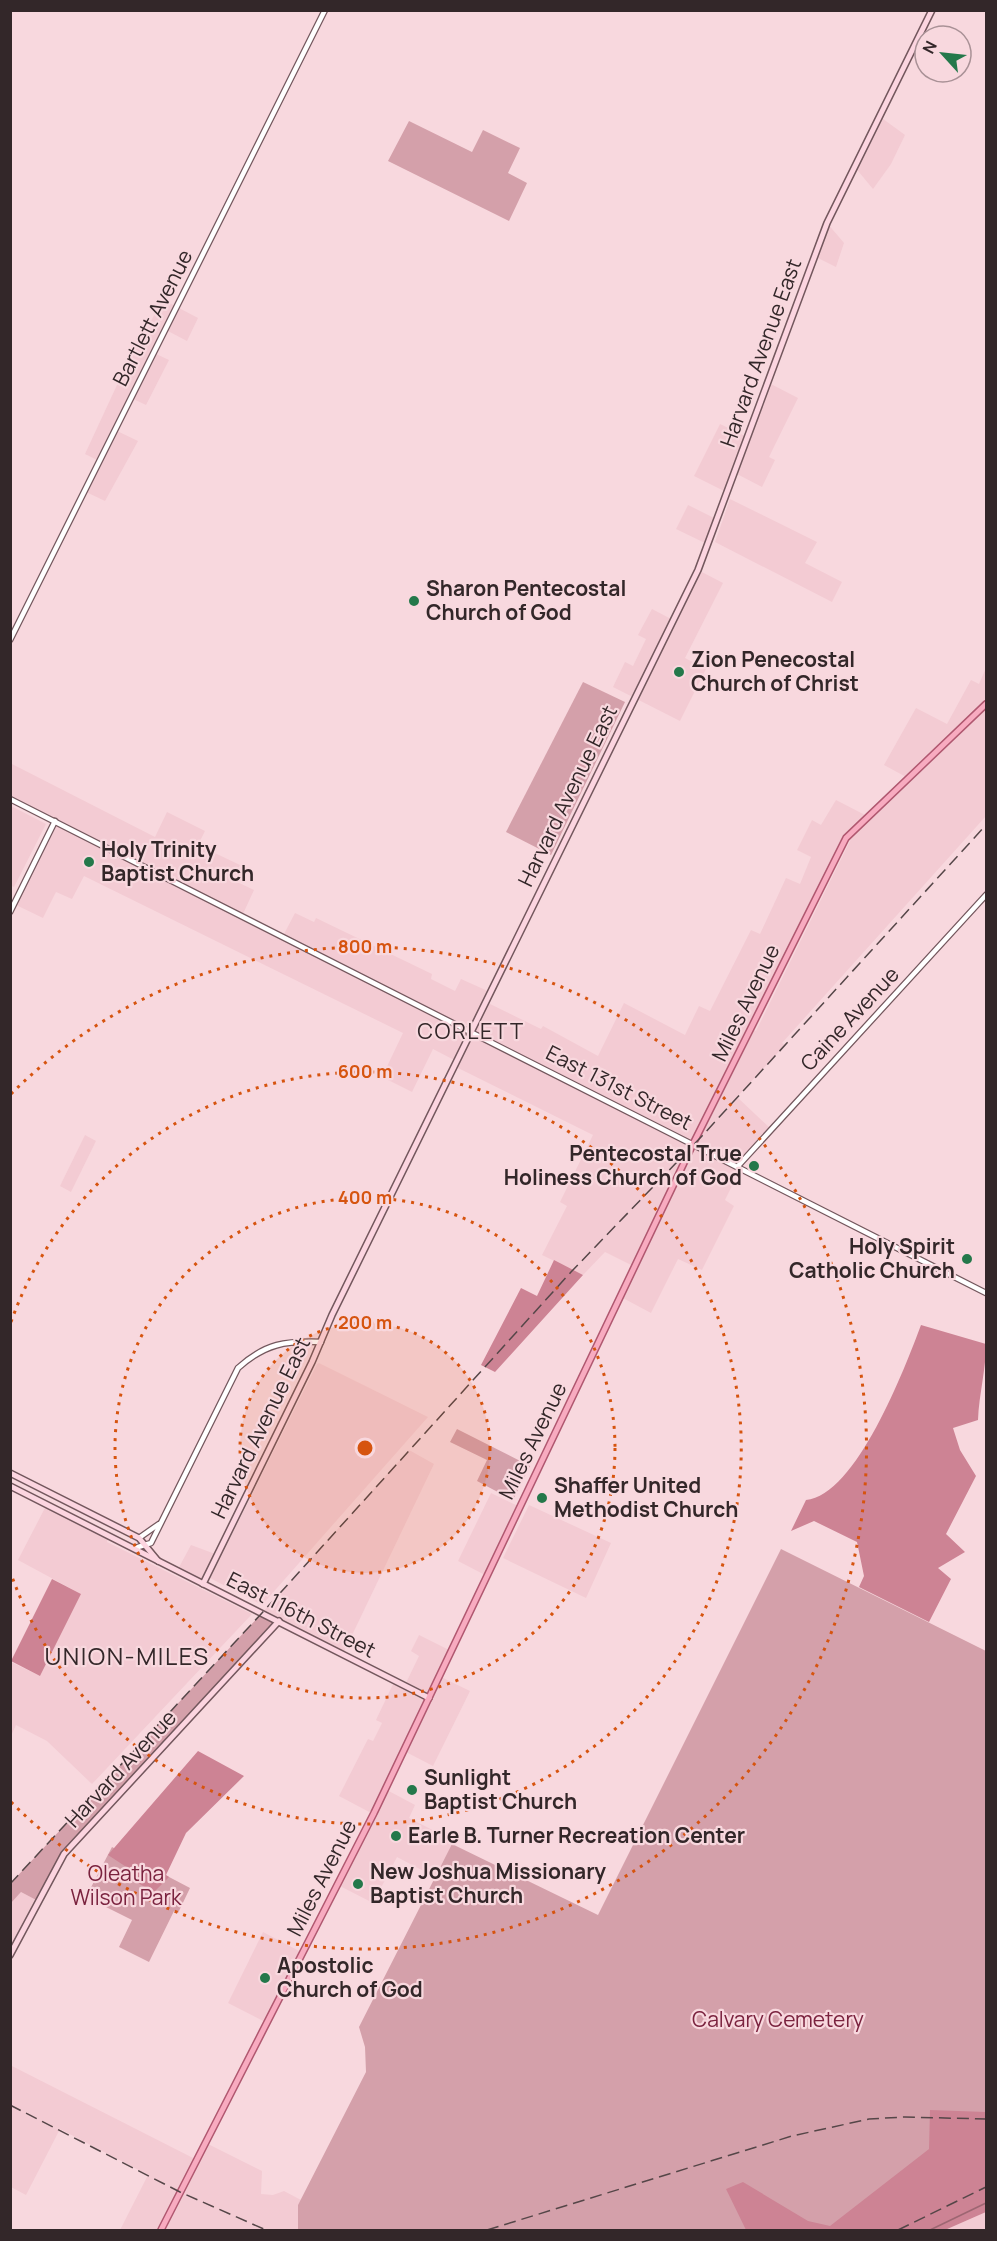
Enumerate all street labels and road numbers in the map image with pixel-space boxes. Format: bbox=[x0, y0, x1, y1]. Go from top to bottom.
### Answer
street label: Bartlett Avenue bbox=[106, 245, 198, 390]
street label: Harvard Avenue East bbox=[713, 255, 807, 451]
street label: Harvard Avenue East bbox=[511, 700, 623, 891]
street label: Miles Avenue bbox=[705, 939, 785, 1066]
street label: Caine Avenue bbox=[794, 960, 905, 1076]
street label: East 131st Street bbox=[542, 1038, 697, 1136]
street label: Harvard Avenue East bbox=[204, 1332, 316, 1523]
street label: Miles Avenue bbox=[492, 1377, 572, 1504]
street label: East 116th Street bbox=[222, 1565, 381, 1664]
street label: Harvard Avenue bbox=[58, 1703, 182, 1833]
street label: Miles Avenue bbox=[280, 1815, 362, 1940]

